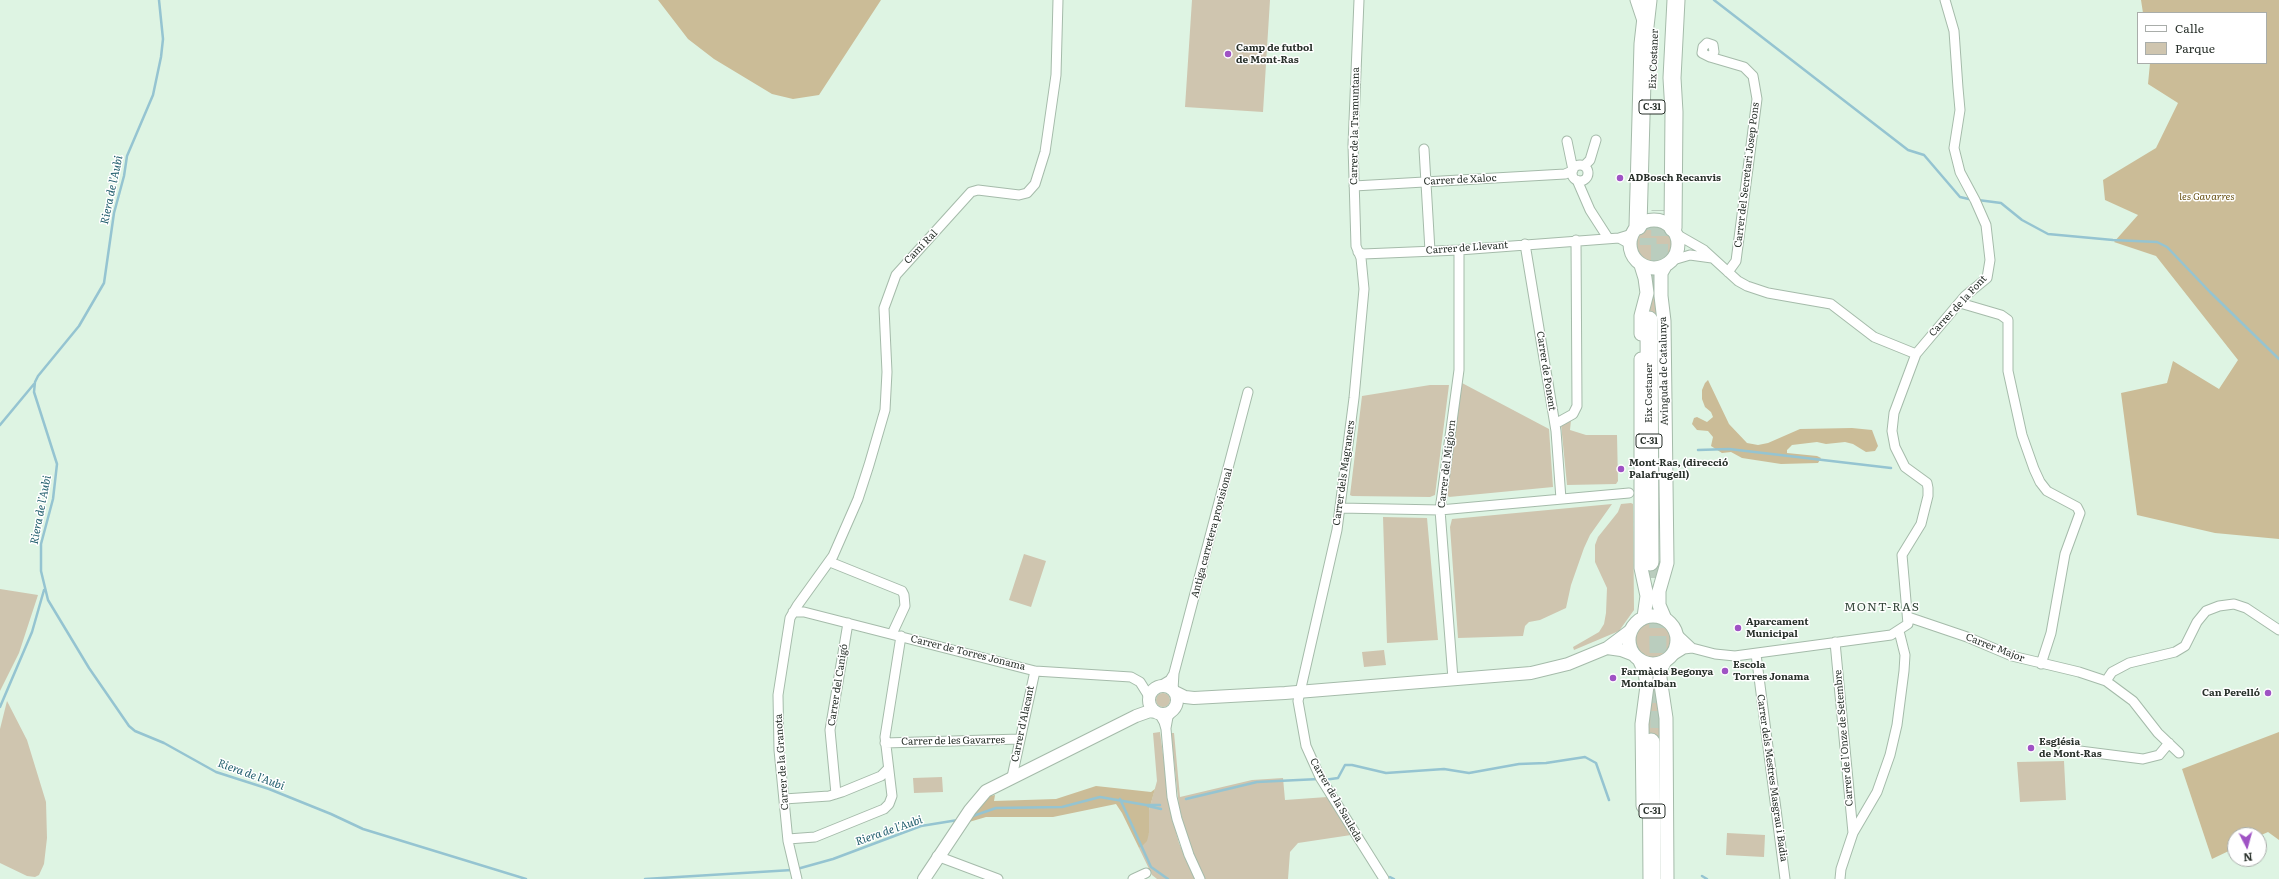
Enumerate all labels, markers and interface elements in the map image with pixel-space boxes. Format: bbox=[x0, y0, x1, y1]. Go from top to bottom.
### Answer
legend bbox=[2137, 12, 2267, 64]
text: Calle bbox=[2175, 19, 2204, 37]
street label: Eix Costaner bbox=[1647, 29, 1661, 89]
text: Parque bbox=[2175, 39, 2215, 57]
place label: Camp de futbol de Mont-Ras bbox=[1236, 42, 1313, 66]
marker: Camp de futbol de Mont-Ras bbox=[1223, 49, 1233, 59]
street label: Carrer de la Tramuntana bbox=[1348, 67, 1362, 185]
road number: C-31 bbox=[1639, 100, 1665, 114]
street label: Carrer del Secretari Josep Pons bbox=[1732, 102, 1762, 248]
water label: Riera de l'Aubi bbox=[98, 154, 126, 226]
street label: Carrer de Xaloc bbox=[1423, 172, 1497, 188]
place label: ADBosch Recanvis bbox=[1628, 172, 1721, 184]
marker: ADBosch Recanvis bbox=[1615, 173, 1625, 183]
park label: les Gavarres bbox=[2179, 191, 2235, 203]
street label: Camí Ral bbox=[902, 227, 940, 267]
street label: Carrer de Llevant bbox=[1425, 239, 1509, 257]
street label: Carrer de la Font bbox=[1927, 273, 1989, 339]
street label: Avinguda de Catalunya bbox=[1657, 316, 1671, 426]
street label: Carrer de Ponent bbox=[1534, 330, 1558, 412]
street label: Eix Costaner bbox=[1643, 363, 1655, 423]
street label: Carrer del Migjorn bbox=[1436, 419, 1458, 509]
street label: Carrer dels Magraners bbox=[1331, 420, 1357, 526]
road number: C-31 bbox=[1636, 434, 1662, 448]
place label: Mont-Ras, (direcció Palafrugell) bbox=[1629, 457, 1728, 480]
marker: Mont-Ras, (direcció Palafrugell) bbox=[1616, 464, 1626, 474]
street label: Antiga carretera provisional bbox=[1189, 467, 1235, 599]
water label: Riera de l'Aubi bbox=[28, 474, 54, 546]
district label: MONT-RAS bbox=[1844, 600, 1920, 614]
place label: Aparcament Municipal bbox=[1746, 616, 1809, 640]
marker: Aparcament Municipal bbox=[1733, 623, 1743, 633]
street label: Carrer Major bbox=[1964, 631, 2026, 665]
street label: Carrer de Torres Jonama bbox=[909, 633, 1027, 673]
street label: Carrer del Canigó bbox=[826, 643, 850, 727]
place label: Escola Torres Jonama bbox=[1733, 659, 1809, 682]
place label: Farmàcia Begonya Montalban bbox=[1621, 666, 1713, 690]
marker: Escola Torres Jonama bbox=[1720, 666, 1730, 676]
street label: Carrer de l'Onze de Setembre bbox=[1832, 669, 1856, 807]
marker: Farmàcia Begonya Montalban bbox=[1608, 673, 1618, 683]
street label: Carrer d'Alacant bbox=[1009, 685, 1037, 763]
place label: Can Perelló bbox=[2202, 687, 2260, 699]
marker: Can Perelló bbox=[2263, 688, 2273, 698]
street label: Carrer dels Mestres Masgrau i Badia bbox=[1754, 693, 1790, 863]
street label: Carrer de la Granota bbox=[773, 713, 791, 811]
street label: Carrer de les Gavarres bbox=[901, 734, 1005, 748]
place label: Església de Mont-Ras bbox=[2039, 736, 2102, 760]
marker: Església de Mont-Ras bbox=[2026, 743, 2036, 753]
street label: Carrer de la Sauleda bbox=[1307, 756, 1365, 844]
water label: Riera de l'Aubi bbox=[216, 757, 286, 793]
road number: C-31 bbox=[1639, 804, 1665, 818]
water label: Riera de l'Aubi bbox=[854, 813, 924, 849]
north arrow bbox=[2227, 827, 2267, 867]
text: N bbox=[2243, 850, 2254, 866]

